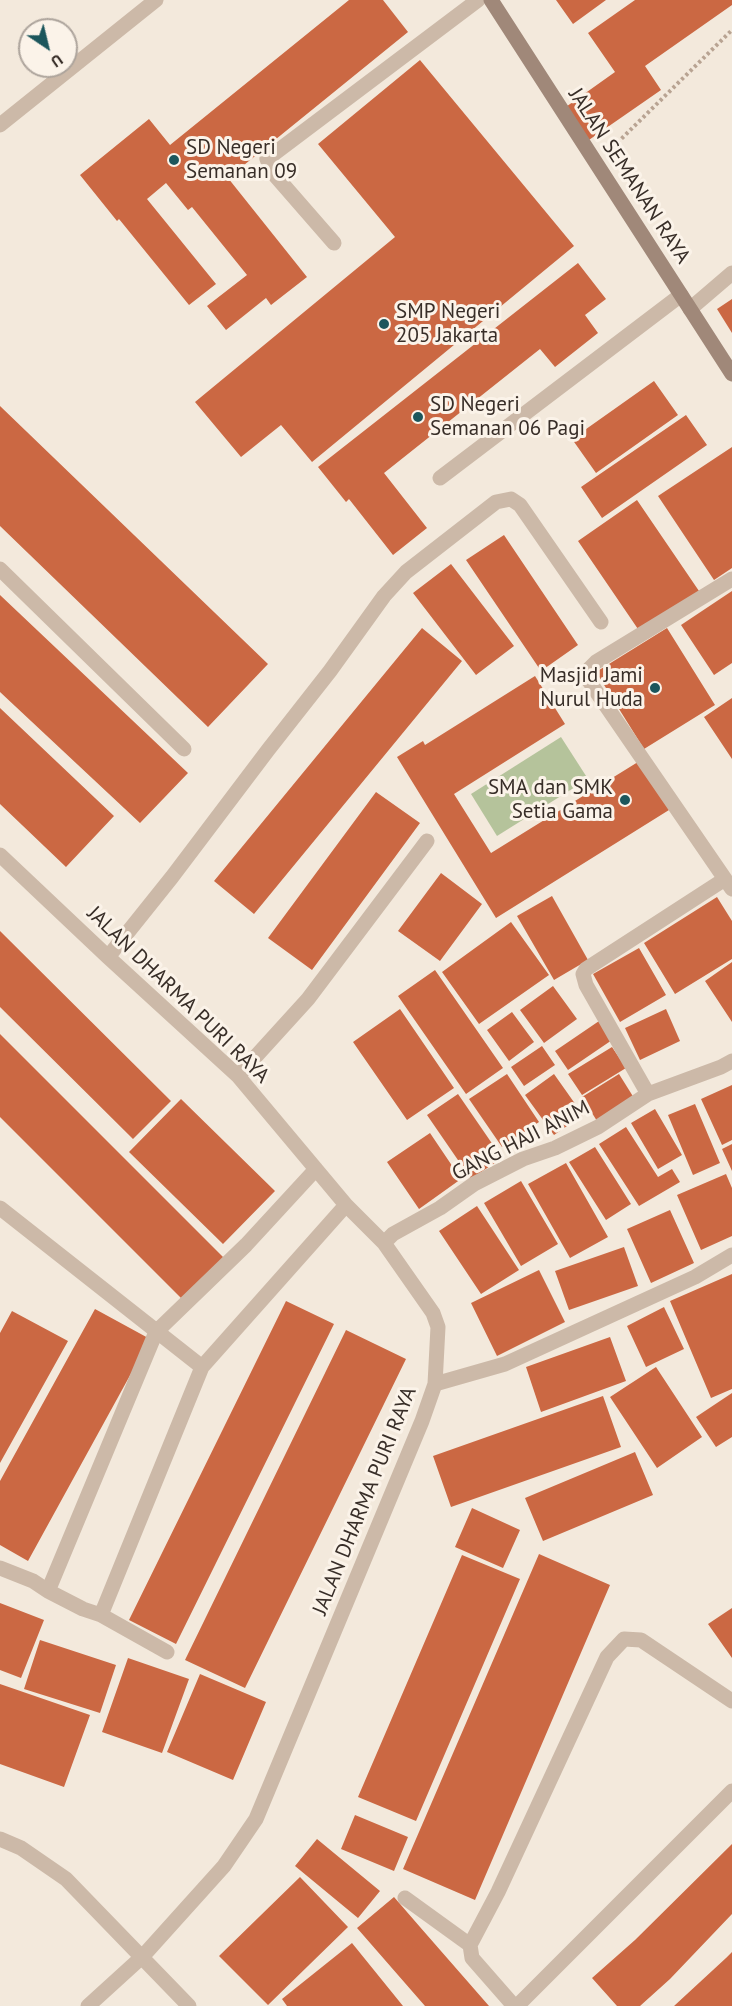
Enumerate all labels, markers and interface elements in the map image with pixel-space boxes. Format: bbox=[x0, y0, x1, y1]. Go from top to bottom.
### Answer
north arrow bbox=[18, 18, 78, 78]
text: U bbox=[47, 50, 67, 72]
street label: JALAN SEMANAN RAYA bbox=[563, 83, 695, 269]
place label: SD Negeri Semanan 09 bbox=[186, 135, 297, 185]
marker: SD Negeri Semanan 09 bbox=[167, 153, 181, 167]
place label: SMP Negeri 205 Jakarta bbox=[396, 299, 500, 349]
marker: SMP Negeri 205 Jakarta bbox=[377, 317, 391, 331]
place label: SD Negeri Semanan 06 Pagi bbox=[430, 392, 585, 442]
marker: SD Negeri Semanan 06 Pagi bbox=[411, 410, 425, 424]
place label: Masjid Jami Nurul Huda bbox=[540, 663, 643, 713]
marker: Masjid Jami Nurul Huda bbox=[648, 681, 662, 695]
place label: SMA dan SMK Setia Gama bbox=[488, 775, 613, 825]
marker: SMA dan SMK Setia Gama bbox=[618, 793, 632, 807]
street label: JALAN DHARMA PURI RAYA bbox=[82, 901, 274, 1089]
street label: GANG HAJI ANIM bbox=[448, 1095, 594, 1187]
street label: JALAN DHARMA PURI RAYA bbox=[308, 1383, 422, 1619]

